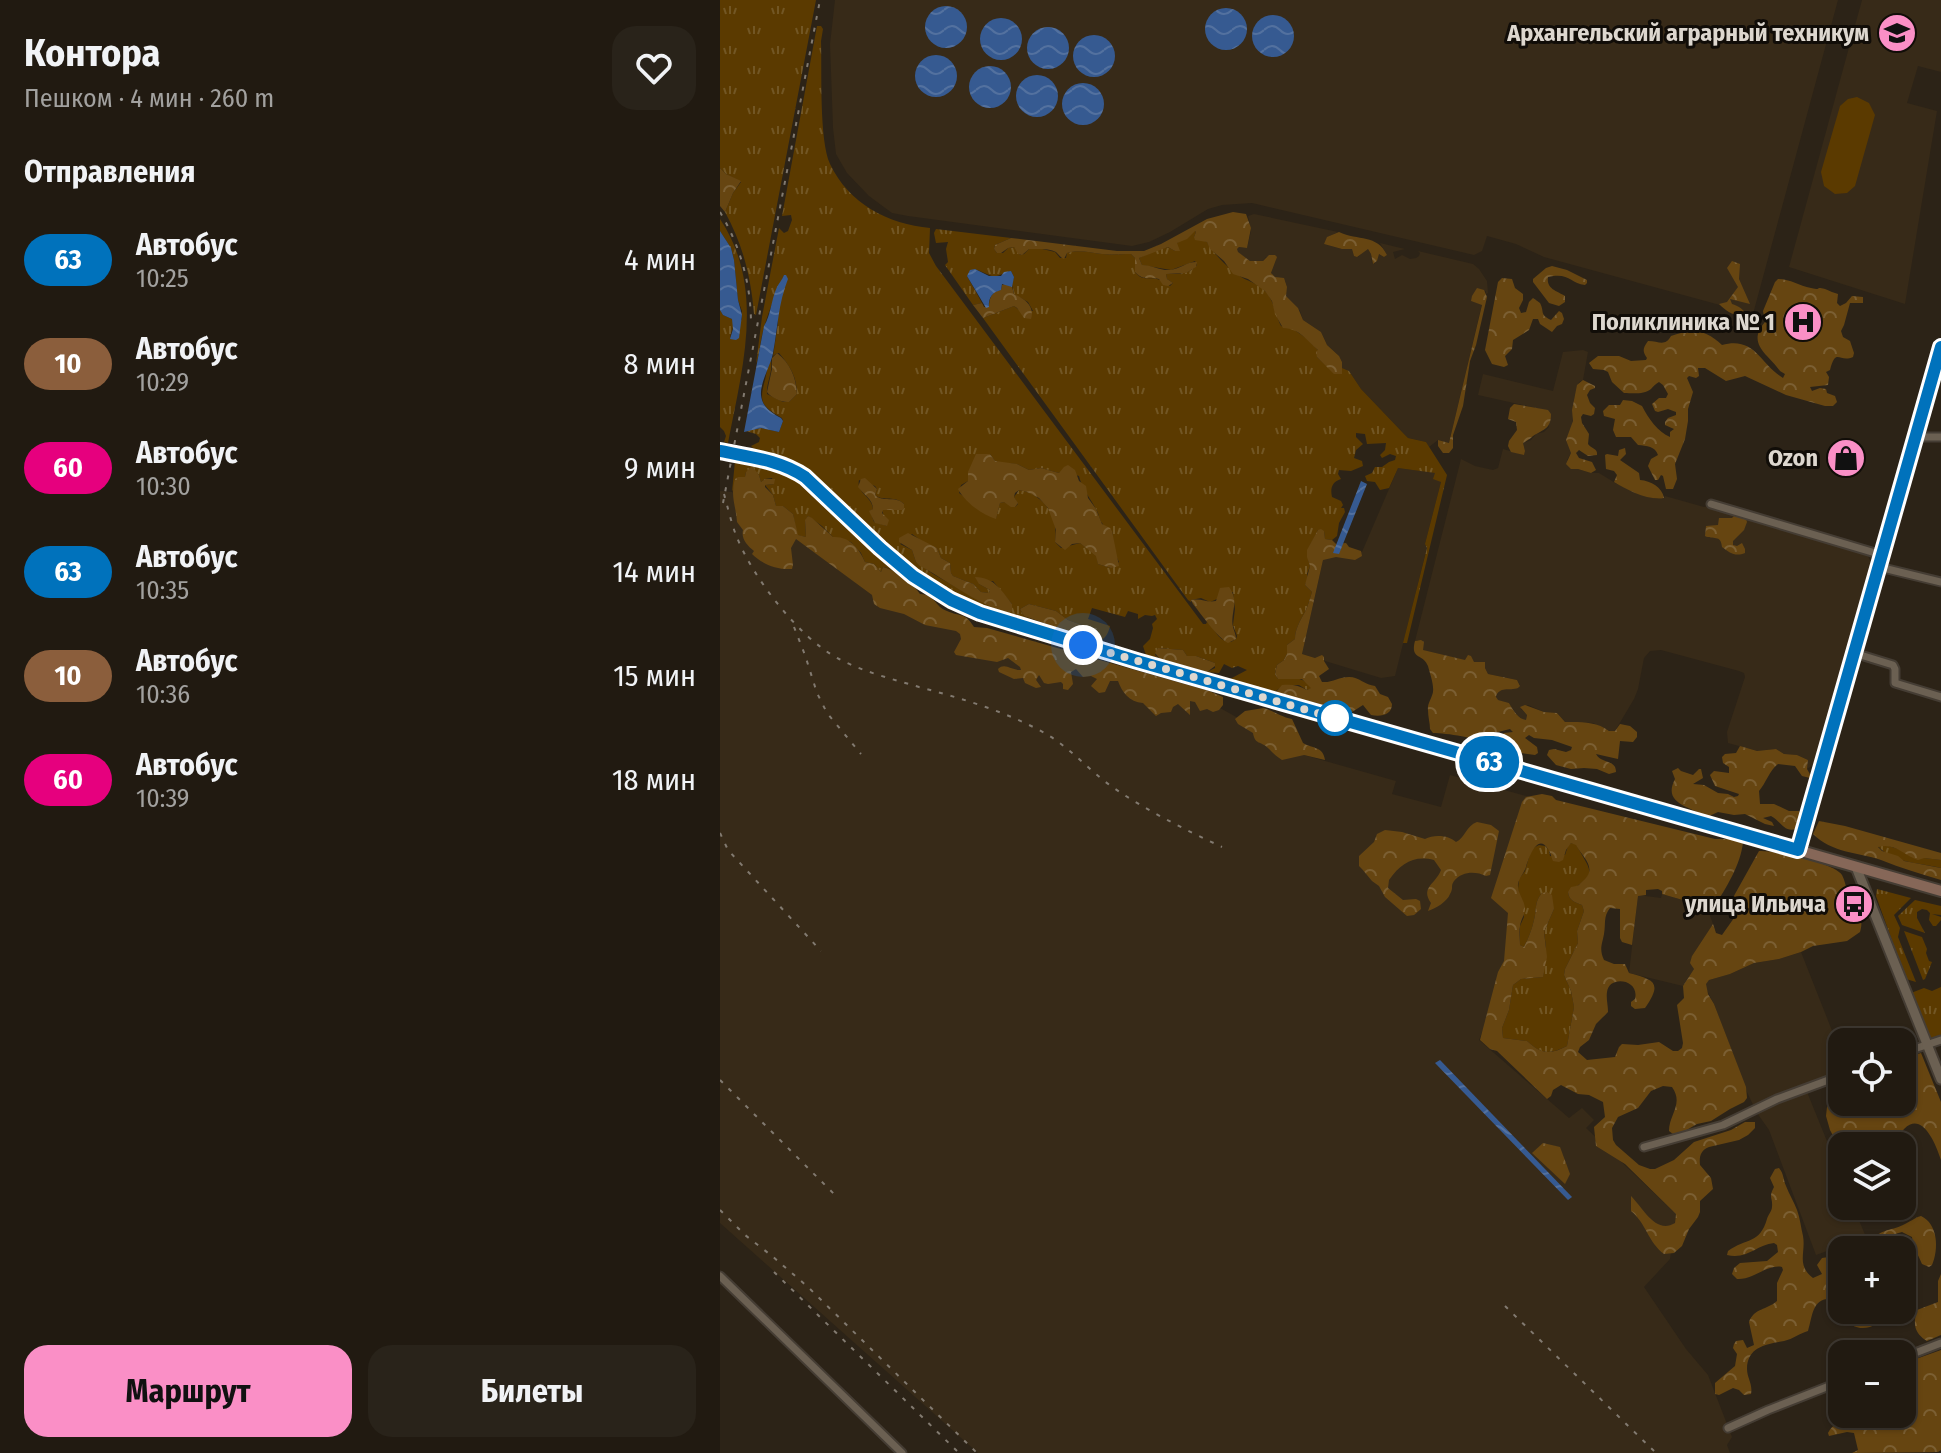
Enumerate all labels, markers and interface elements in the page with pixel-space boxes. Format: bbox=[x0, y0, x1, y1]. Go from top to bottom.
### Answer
school or university icon: Архангельский аграрный техникум bbox=[1876, 12, 1918, 54]
place label: Архангельский аграрный техникум bbox=[1506, 19, 1869, 47]
button: heart bbox=[612, 26, 696, 110]
text: Контора bbox=[24, 30, 160, 76]
text: Пешком · 4 мин · 260 m bbox=[24, 83, 274, 114]
text: Отправления bbox=[24, 154, 195, 190]
text: Автобус bbox=[136, 227, 238, 263]
text: 4 мин bbox=[624, 242, 696, 278]
text: 63 bbox=[54, 243, 82, 276]
text: 10:25 bbox=[136, 263, 189, 294]
hospital icon: Поликлиника № 1 bbox=[1782, 301, 1824, 343]
place label: Поликлиника № 1 bbox=[1592, 308, 1775, 336]
text: Автобус bbox=[136, 331, 238, 367]
text: 8 мин bbox=[624, 346, 696, 382]
text: 10 bbox=[54, 347, 82, 380]
text: 10:29 bbox=[136, 367, 189, 398]
text: Автобус bbox=[136, 435, 238, 471]
shop icon: Ozon bbox=[1825, 437, 1867, 479]
place label: Ozon bbox=[1768, 444, 1818, 472]
text: 9 мин bbox=[624, 450, 696, 486]
text: 60 bbox=[53, 451, 83, 484]
text: 10:30 bbox=[136, 471, 191, 502]
text: Автобус bbox=[136, 539, 238, 575]
text: 14 мин bbox=[612, 554, 696, 590]
text: 63 bbox=[54, 555, 82, 588]
text: 10:35 bbox=[136, 575, 189, 606]
your location bbox=[1063, 625, 1103, 665]
text: Автобус bbox=[136, 643, 238, 679]
text: 15 мин bbox=[613, 658, 696, 694]
text: 10 bbox=[54, 659, 82, 692]
text: 10:36 bbox=[136, 679, 190, 710]
unlabelled marker bbox=[1318, 701, 1352, 735]
line badge: 63 bbox=[1453, 736, 1525, 788]
text: 63 bbox=[1475, 745, 1503, 778]
text: Автобус bbox=[136, 747, 238, 783]
text: 18 мин bbox=[612, 762, 696, 798]
text: 60 bbox=[53, 763, 83, 796]
text: 10:39 bbox=[136, 783, 190, 814]
bus stop icon: улица Ильича bbox=[1833, 883, 1875, 925]
place label: улица Ильича bbox=[1684, 890, 1826, 918]
map controls bbox=[1828, 1028, 1916, 1428]
button: locate bbox=[1828, 1028, 1916, 1116]
button: layers bbox=[1828, 1132, 1916, 1220]
button: + bbox=[1828, 1236, 1916, 1324]
button: − bbox=[1828, 1340, 1916, 1428]
button: Маршрут bbox=[24, 1345, 352, 1437]
button: Билеты bbox=[368, 1345, 696, 1437]

